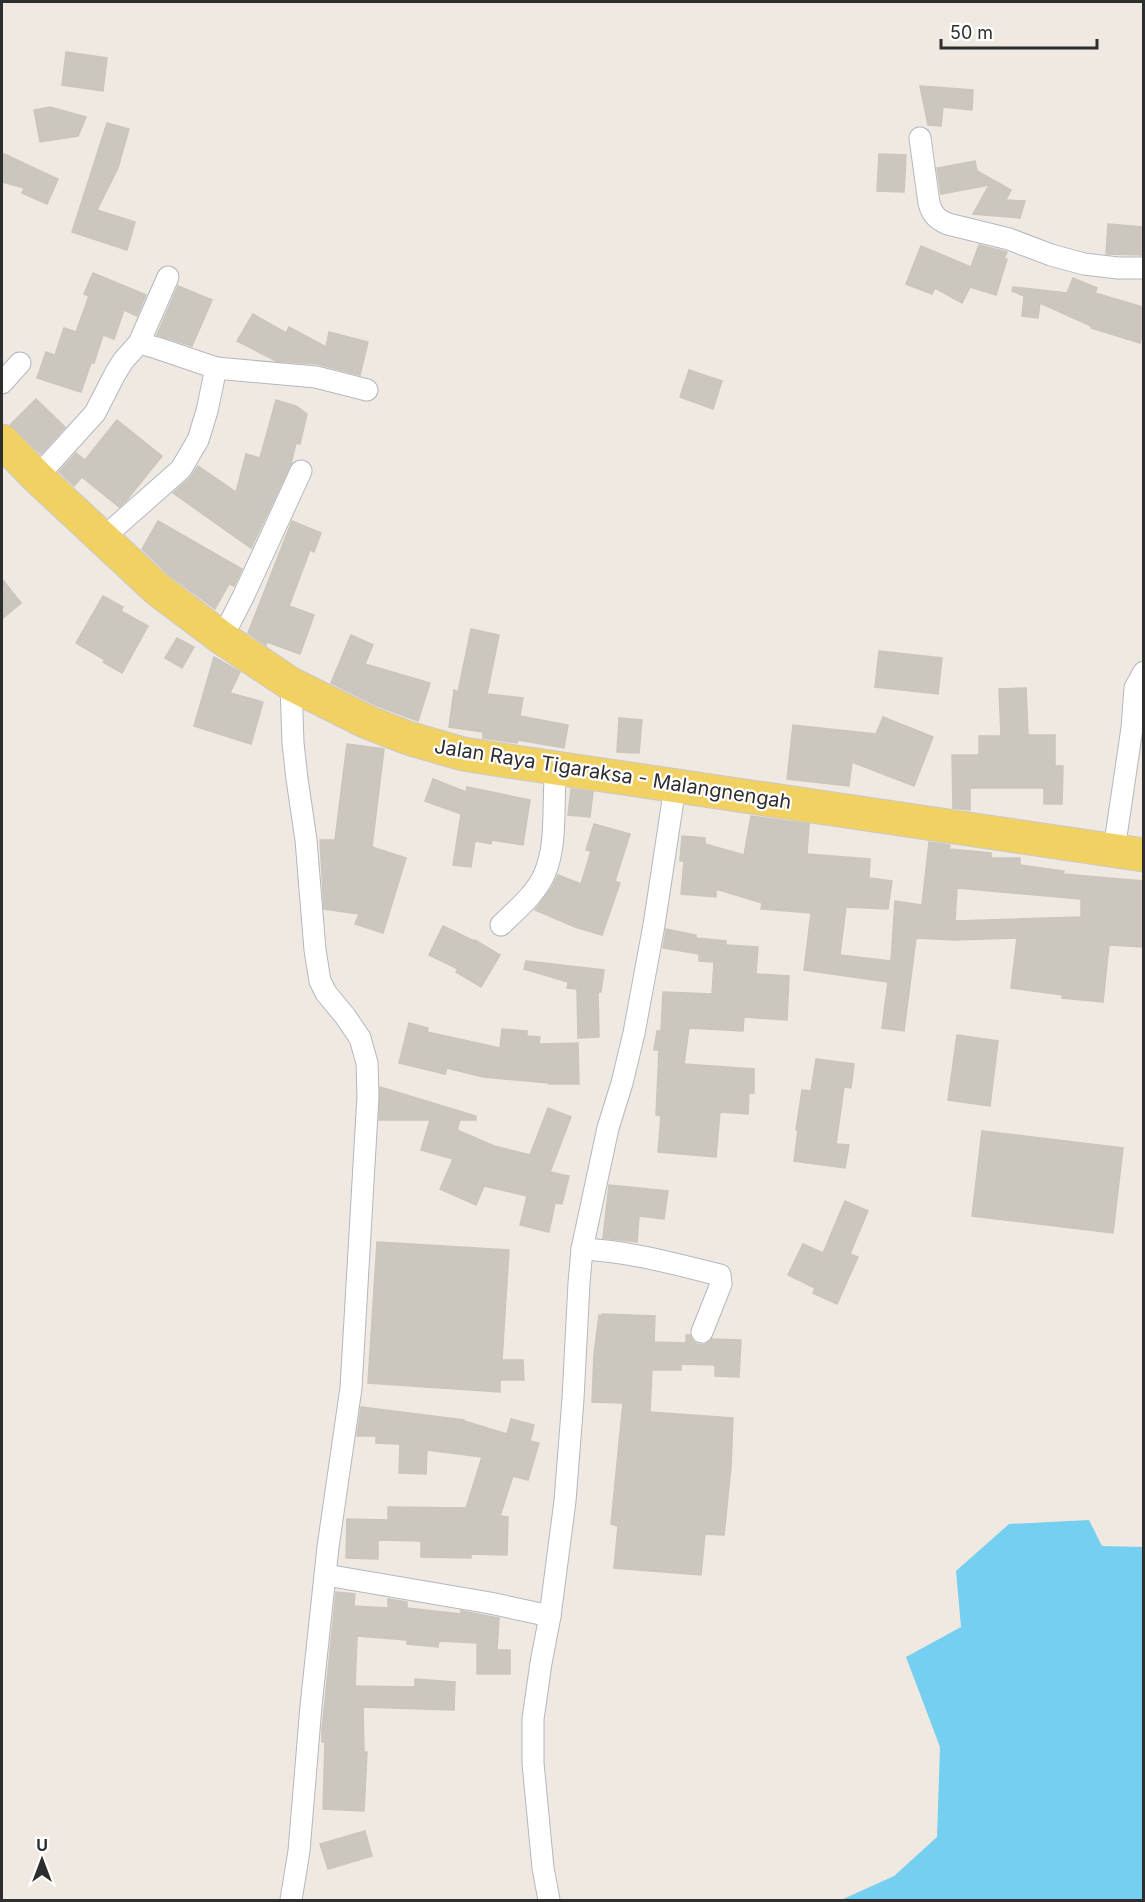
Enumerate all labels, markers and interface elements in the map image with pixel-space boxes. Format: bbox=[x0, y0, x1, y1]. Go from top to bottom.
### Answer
scale bar bbox=[941, 12, 1097, 50]
text: 50 m bbox=[950, 22, 993, 43]
street label: Jalan Raya Tigaraksa - Malangnengah bbox=[433, 734, 793, 814]
north arrow bbox=[12, 1830, 72, 1890]
text: U bbox=[36, 1835, 48, 1855]

